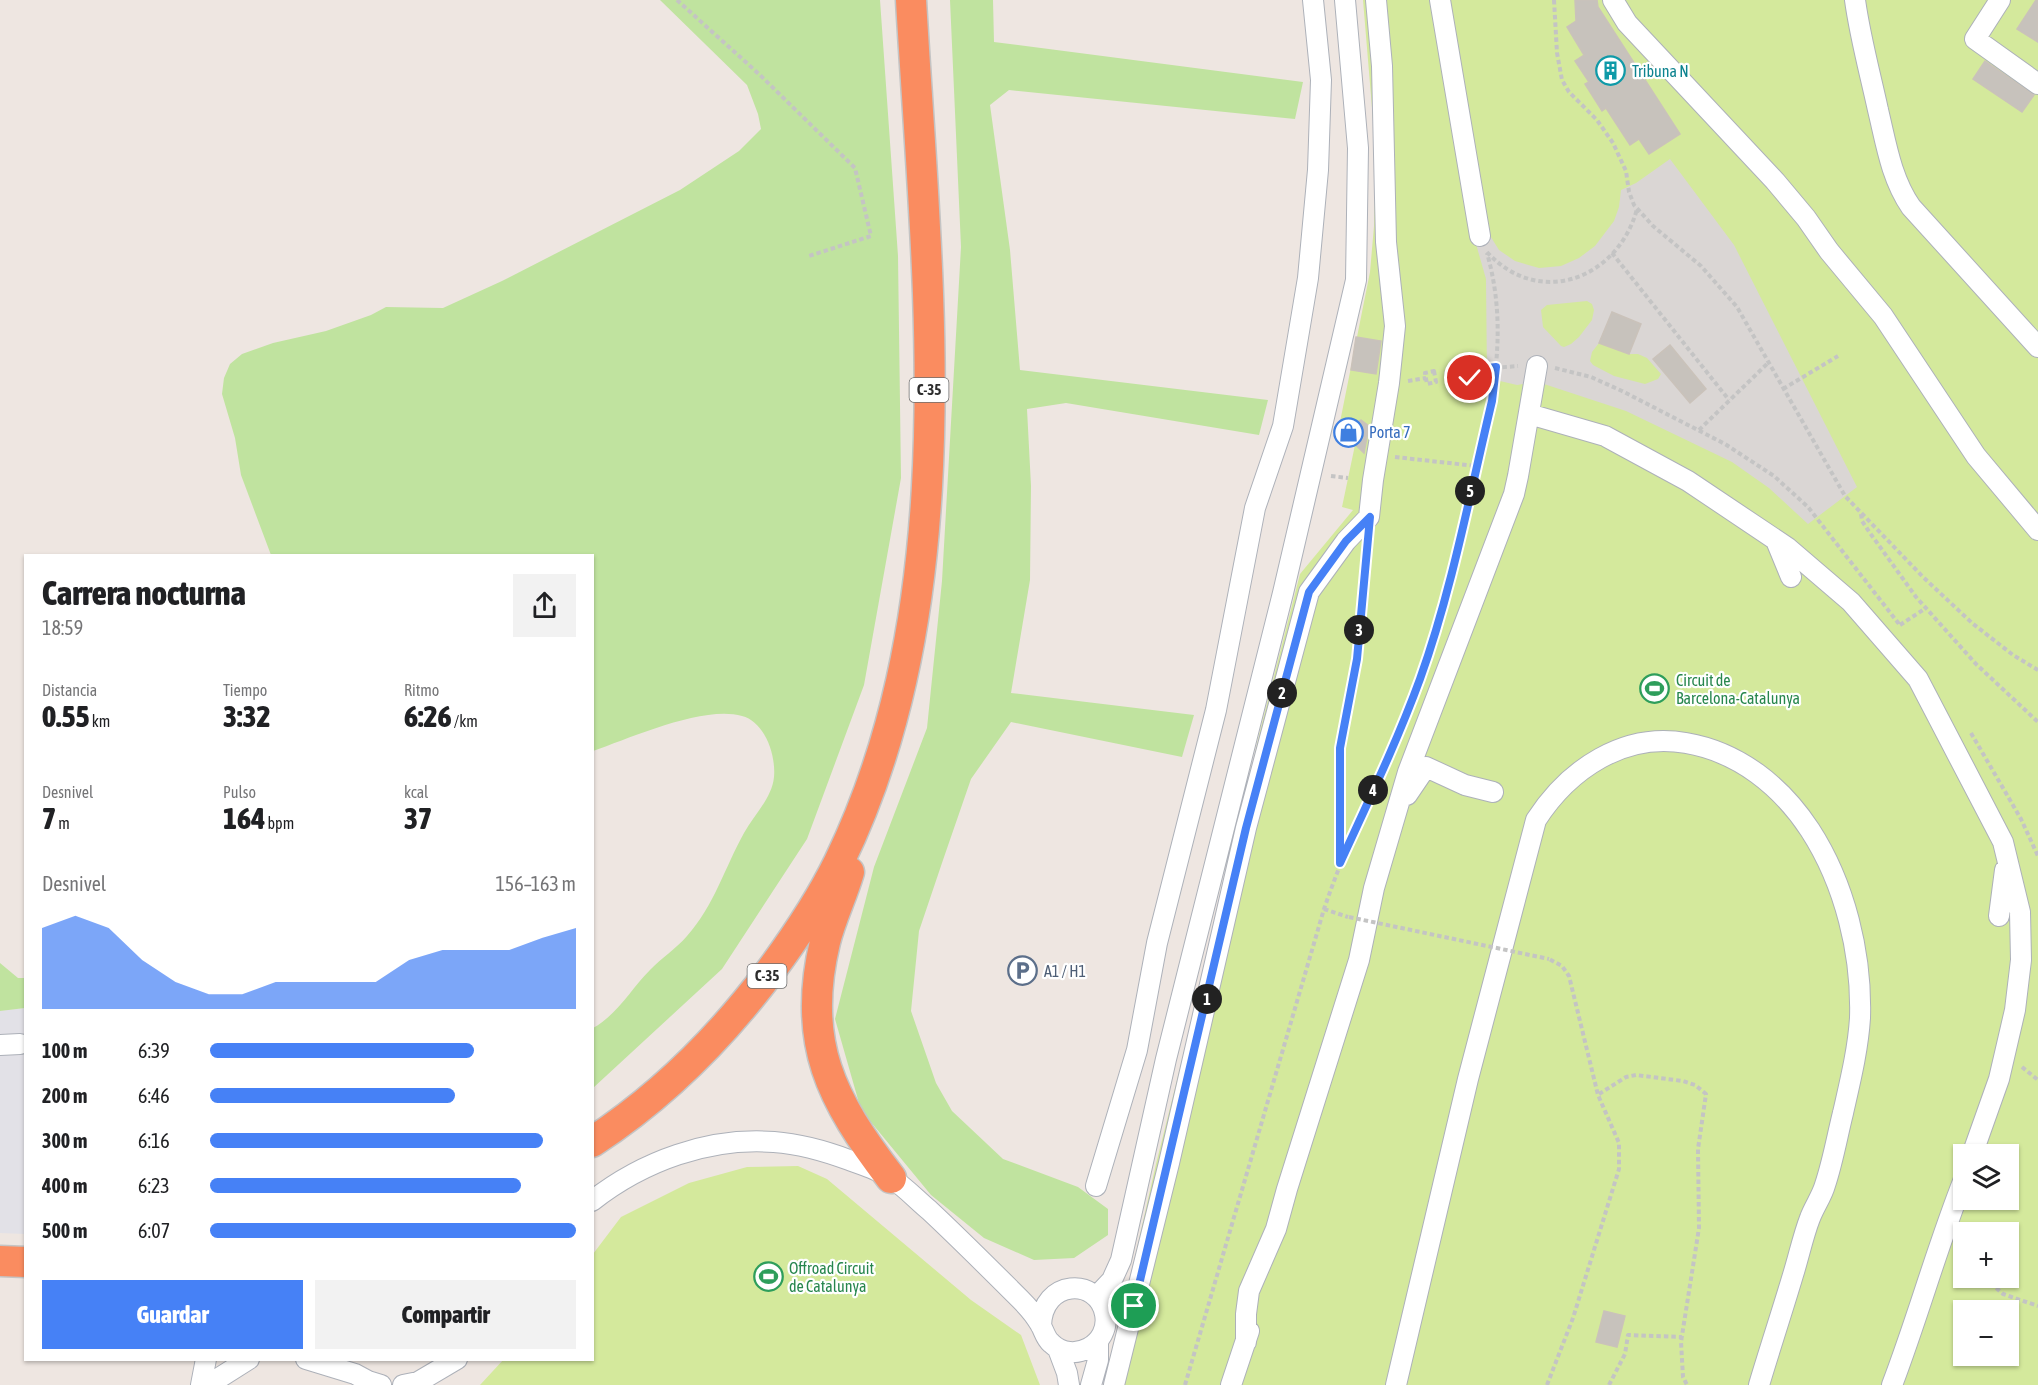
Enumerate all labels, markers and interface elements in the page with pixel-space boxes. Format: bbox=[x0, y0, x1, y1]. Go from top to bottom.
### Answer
building icon: Tribuna N bbox=[1595, 55, 1627, 87]
place label: Tribuna N bbox=[1632, 62, 1689, 80]
pin bbox=[1444, 352, 1495, 403]
icon: check bbox=[1453, 361, 1486, 394]
road number: C-35 bbox=[910, 378, 948, 402]
shop icon: Porta 7 bbox=[1332, 416, 1364, 448]
place label: Porta 7 bbox=[1369, 423, 1411, 441]
pin: 5 bbox=[1455, 476, 1485, 506]
text: 5 bbox=[1466, 482, 1474, 500]
text: Carrera nocturna bbox=[42, 574, 246, 612]
button: share bbox=[513, 574, 576, 637]
pin: 3 bbox=[1344, 615, 1374, 645]
text: 18:59 bbox=[42, 616, 83, 639]
text: 3 bbox=[1355, 621, 1363, 639]
place label: Circuit de Barcelona-Catalunya bbox=[1676, 671, 1800, 708]
sports icon: Circuit de Barcelona-Catalunya bbox=[1639, 673, 1671, 705]
pin: 2 bbox=[1267, 678, 1297, 708]
text: Distancia bbox=[42, 681, 97, 699]
text: Tiempo bbox=[223, 681, 267, 699]
text: Ritmo bbox=[404, 681, 439, 699]
text: 2 bbox=[1278, 684, 1286, 702]
text: 0.55 bbox=[42, 699, 90, 733]
text: 3:32 bbox=[223, 699, 271, 733]
text: 6:26 bbox=[404, 699, 452, 733]
text: km bbox=[90, 712, 110, 730]
text: /km bbox=[452, 712, 478, 730]
pin: 4 bbox=[1358, 775, 1388, 805]
text: 4 bbox=[1369, 781, 1377, 799]
text: Desnivel bbox=[42, 783, 93, 801]
text: Pulso bbox=[223, 783, 256, 801]
text: kcal bbox=[404, 783, 428, 801]
text: 7 bbox=[42, 801, 56, 835]
text: 164 bbox=[223, 801, 265, 835]
text: 37 bbox=[404, 801, 432, 835]
text: m bbox=[56, 814, 70, 832]
text: bpm bbox=[265, 814, 294, 832]
text: Desnivel bbox=[42, 872, 106, 895]
text: 156–163 m bbox=[495, 872, 576, 895]
parking icon: A1 / H1 bbox=[1007, 955, 1039, 987]
place label: A1 / H1 bbox=[1044, 962, 1086, 980]
road number: C-35 bbox=[748, 964, 786, 988]
pin: 1 bbox=[1192, 984, 1222, 1014]
text: 1 bbox=[1203, 990, 1211, 1008]
text: 100 m bbox=[42, 1039, 87, 1062]
text: 6:39 bbox=[138, 1039, 170, 1062]
text: 200 m bbox=[42, 1084, 87, 1107]
text: 6:46 bbox=[138, 1084, 170, 1107]
text: 300 m bbox=[42, 1129, 87, 1152]
text: 6:16 bbox=[138, 1129, 170, 1152]
map controls bbox=[1953, 1144, 2019, 1366]
button: layers bbox=[1953, 1144, 2019, 1210]
text: 400 m bbox=[42, 1174, 87, 1197]
text: 6:23 bbox=[138, 1174, 170, 1197]
text: 500 m bbox=[42, 1219, 87, 1242]
text: 6:07 bbox=[138, 1219, 170, 1242]
button: + bbox=[1953, 1222, 2019, 1288]
place label: Offroad Circuit de Catalunya bbox=[789, 1259, 874, 1296]
sports icon: Offroad Circuit de Catalunya bbox=[752, 1261, 784, 1293]
button: Guardar bbox=[42, 1280, 303, 1349]
button: Compartir bbox=[315, 1280, 576, 1349]
pin bbox=[1108, 1280, 1159, 1331]
icon: arrive bbox=[1117, 1289, 1150, 1322]
button: − bbox=[1953, 1300, 2019, 1366]

